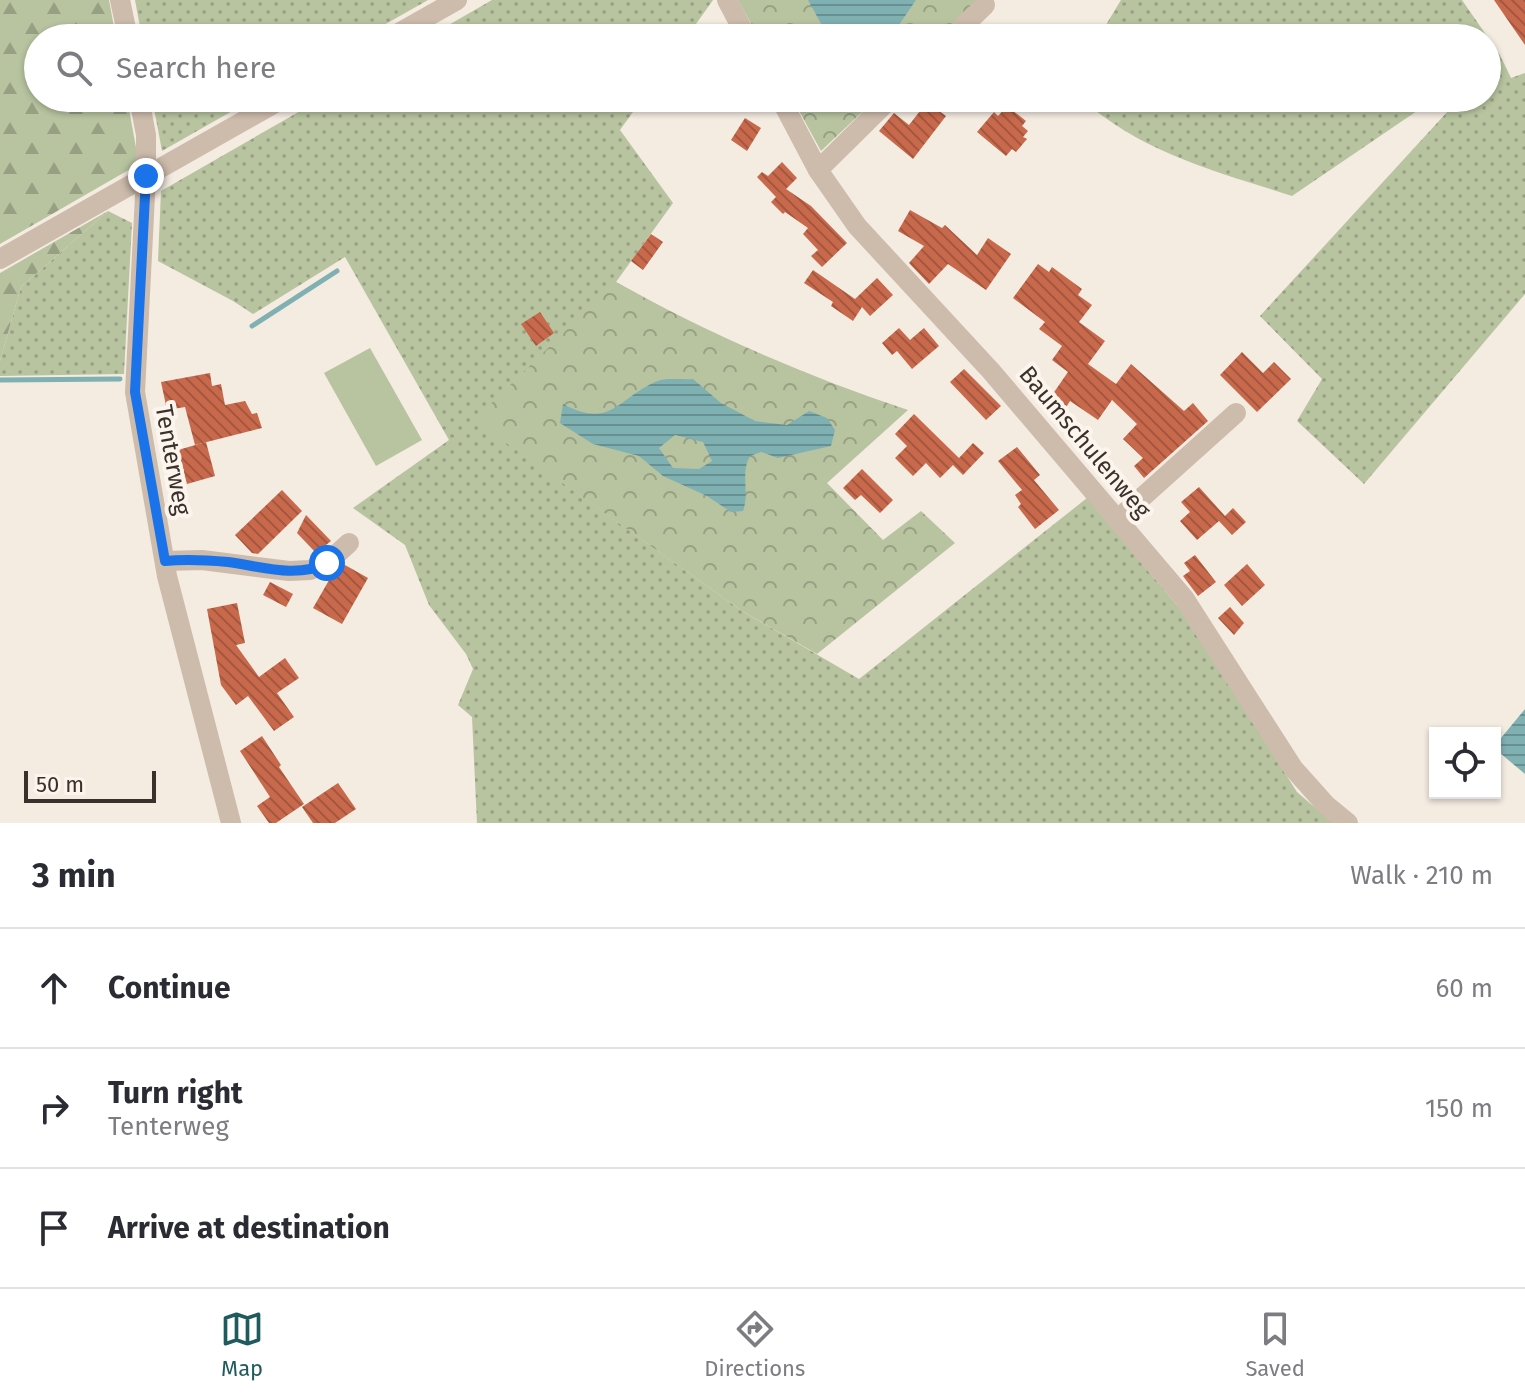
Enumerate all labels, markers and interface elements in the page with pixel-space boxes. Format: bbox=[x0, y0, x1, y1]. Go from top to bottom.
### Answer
search box bbox=[24, 24, 1501, 112]
icon: search bbox=[52, 46, 96, 90]
text: Search here bbox=[116, 50, 276, 86]
route end bbox=[128, 158, 164, 194]
street label: Baumschulenweg bbox=[1013, 360, 1157, 524]
street label: Tenterweg bbox=[150, 403, 197, 518]
route start bbox=[309, 545, 345, 581]
map controls bbox=[1429, 727, 1501, 799]
button: locate bbox=[1429, 727, 1501, 799]
scale bar bbox=[24, 767, 156, 803]
text: 50 m bbox=[36, 771, 84, 798]
text: 3 min bbox=[32, 855, 116, 896]
text: Walk · 210 m bbox=[1350, 860, 1493, 891]
icon: ahead bbox=[32, 966, 76, 1010]
text: Continue bbox=[108, 970, 231, 1006]
text: 60 m bbox=[1435, 973, 1493, 1004]
text: Turn right bbox=[108, 1075, 243, 1111]
icon: right bbox=[32, 1086, 76, 1130]
text: 150 m bbox=[1425, 1093, 1493, 1124]
text: Tenterweg bbox=[108, 1111, 229, 1142]
icon: arrive bbox=[32, 1206, 76, 1250]
text: Arrive at destination bbox=[108, 1210, 390, 1246]
tab: Map bbox=[220, 1307, 264, 1382]
tab: Directions bbox=[704, 1307, 805, 1382]
tab: Saved bbox=[1245, 1307, 1305, 1382]

